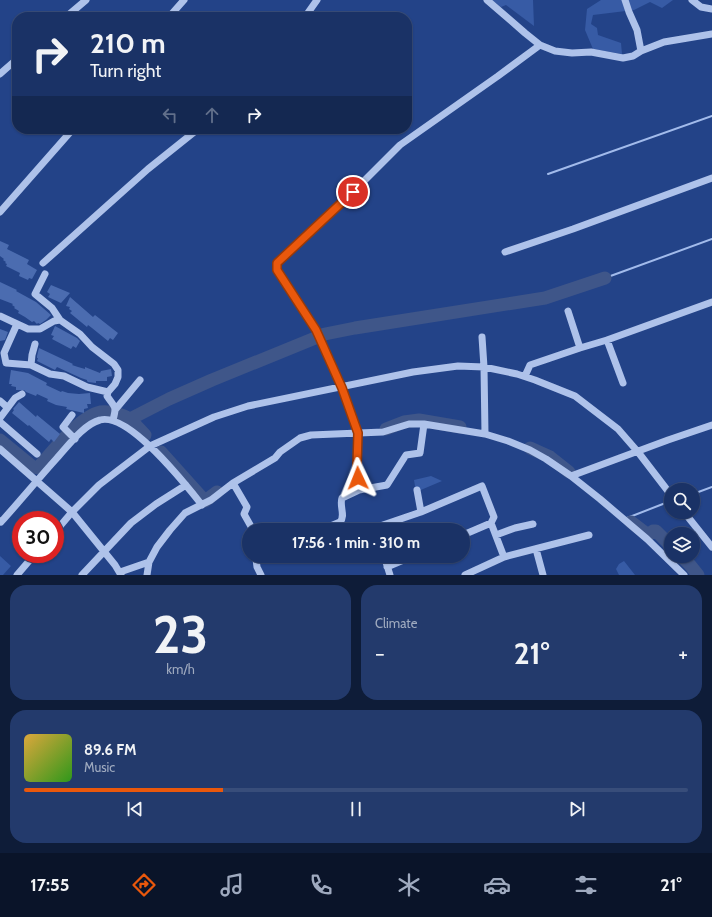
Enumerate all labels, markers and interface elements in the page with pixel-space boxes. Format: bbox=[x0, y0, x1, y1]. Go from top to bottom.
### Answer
text: 210 m bbox=[90, 26, 166, 60]
icon: right bbox=[24, 28, 76, 80]
text: Turn right bbox=[90, 60, 161, 82]
icon: left bbox=[159, 104, 181, 126]
icon: ahead bbox=[201, 104, 223, 126]
icon: right bbox=[243, 104, 265, 126]
pin bbox=[336, 175, 370, 209]
icon: arrive bbox=[342, 181, 364, 203]
position arrow bbox=[337, 457, 379, 499]
map controls bbox=[664, 483, 700, 563]
button: search bbox=[664, 483, 700, 519]
speed limit sign: 30 bbox=[12, 511, 64, 563]
button: layers bbox=[664, 527, 700, 563]
text: 17:56 · 1 min · 310 m bbox=[292, 534, 420, 552]
text: 23 bbox=[153, 603, 208, 666]
text: Climate bbox=[375, 615, 417, 631]
text: 21° bbox=[514, 635, 549, 672]
text: − bbox=[375, 640, 385, 667]
text: + bbox=[678, 640, 688, 667]
text: km/h bbox=[166, 661, 195, 677]
text: 89.6 FM bbox=[84, 741, 137, 759]
text: Music bbox=[84, 759, 115, 775]
icon: previous bbox=[124, 798, 146, 820]
icon: pause bbox=[345, 798, 367, 820]
icon: next bbox=[566, 798, 588, 820]
icon: directions bbox=[130, 871, 158, 899]
icon: music bbox=[218, 871, 246, 899]
icon: phone bbox=[307, 871, 335, 899]
icon: climate bbox=[395, 871, 423, 899]
icon: car bbox=[483, 871, 511, 899]
icon: filters bbox=[572, 871, 600, 899]
text: 17:55 bbox=[30, 874, 69, 896]
text: 21° bbox=[660, 874, 682, 896]

